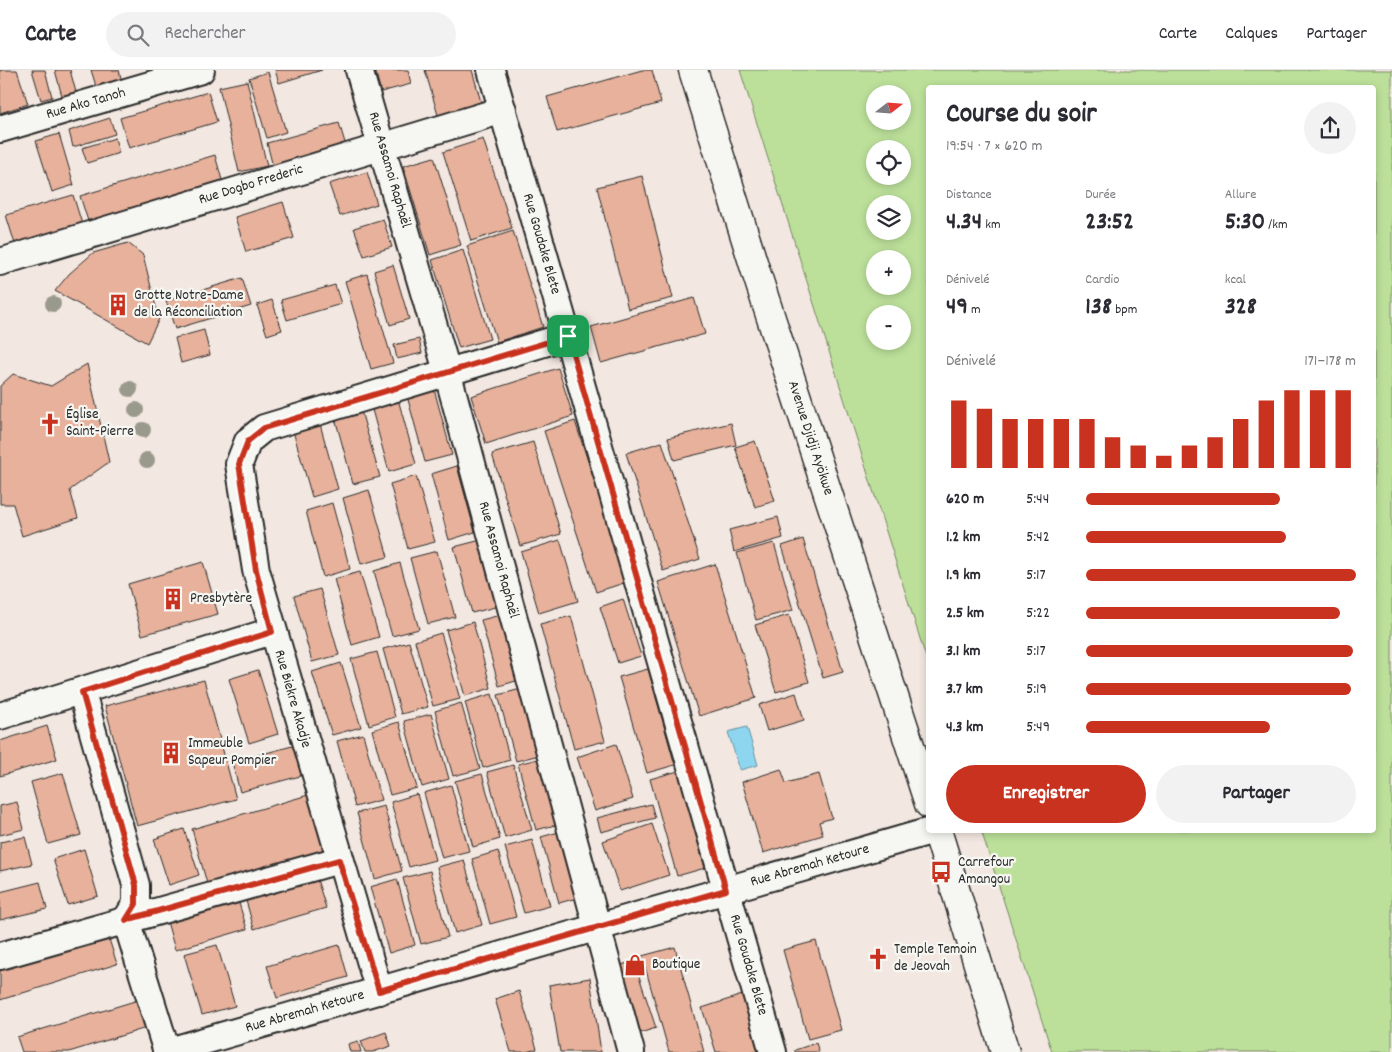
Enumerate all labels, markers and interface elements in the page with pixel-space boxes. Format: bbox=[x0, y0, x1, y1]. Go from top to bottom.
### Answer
search box bbox=[106, 12, 456, 57]
text: Carte bbox=[25, 18, 76, 52]
icon: search bbox=[124, 21, 152, 49]
text: Rechercher bbox=[164, 21, 246, 48]
text: Carte bbox=[1159, 22, 1197, 47]
text: Calques bbox=[1225, 22, 1278, 47]
text: Partager bbox=[1306, 22, 1367, 47]
street label: Rue Ako Tanoh bbox=[44, 82, 128, 126]
north arrow bbox=[866, 85, 911, 130]
map controls bbox=[866, 85, 911, 350]
text: Course du soir bbox=[946, 96, 1097, 136]
button: share bbox=[1304, 102, 1356, 154]
street label: Rue Assamoi Raphaël bbox=[362, 109, 416, 231]
text: 19:54 · 7 × 620 m bbox=[946, 135, 1042, 158]
button: locate bbox=[866, 140, 911, 185]
street label: Rue Dogbo Frederic bbox=[196, 159, 306, 211]
text: Distance bbox=[946, 185, 992, 205]
text: Durée bbox=[1085, 185, 1116, 205]
text: Allure bbox=[1225, 185, 1256, 205]
street label: Rue Goudake Blete bbox=[516, 191, 566, 297]
button: layers bbox=[866, 195, 911, 240]
text: 4.34 bbox=[946, 205, 982, 241]
text: 23:52 bbox=[1085, 205, 1134, 241]
text: 5:30 bbox=[1225, 205, 1265, 241]
text: km bbox=[982, 215, 1001, 235]
text: /km bbox=[1265, 215, 1288, 235]
button: + bbox=[866, 250, 911, 295]
text: Dénivelé bbox=[946, 270, 990, 290]
text: Cardio bbox=[1085, 270, 1119, 290]
text: kcal bbox=[1225, 270, 1246, 290]
place label: Grotte Notre-Dame de la Réconciliation bbox=[134, 285, 244, 324]
text: 49 bbox=[946, 290, 968, 326]
text: 138 bbox=[1085, 290, 1112, 326]
text: 328 bbox=[1225, 290, 1257, 326]
building icon: Grotte Notre-Dame de la Réconciliation bbox=[105, 292, 131, 318]
text: m bbox=[968, 300, 981, 320]
text: bpm bbox=[1112, 300, 1137, 320]
button: − bbox=[866, 305, 911, 350]
pin bbox=[547, 315, 589, 357]
icon: arrive bbox=[554, 322, 582, 350]
text: Dénivelé bbox=[946, 350, 996, 373]
text: 171–178 m bbox=[1304, 350, 1356, 373]
street label: Avenue Djidji Ayökwe bbox=[781, 378, 839, 499]
place label: Église Saint-Pierre bbox=[66, 404, 134, 443]
church icon: Église Saint-Pierre bbox=[37, 411, 63, 437]
text: 620 m bbox=[946, 488, 984, 511]
text: 5:44 bbox=[1026, 488, 1049, 511]
street label: Rue Assamoi Raphaël bbox=[472, 499, 524, 621]
text: 1.2 km bbox=[946, 526, 980, 549]
text: 5:42 bbox=[1026, 526, 1050, 549]
text: 1.9 km bbox=[946, 564, 981, 587]
text: 5:17 bbox=[1026, 564, 1046, 587]
building icon: Presbytère bbox=[160, 586, 186, 612]
place label: Presbytère bbox=[190, 588, 252, 610]
text: 2.5 km bbox=[946, 602, 984, 625]
text: 5:22 bbox=[1026, 602, 1050, 625]
text: 3.1 km bbox=[946, 640, 980, 663]
text: 5:17 bbox=[1026, 640, 1046, 663]
street label: Rue Biekre Akadje bbox=[268, 647, 317, 751]
text: 3.7 km bbox=[946, 678, 983, 701]
text: 5:19 bbox=[1026, 678, 1047, 701]
text: 4.3 km bbox=[946, 716, 984, 739]
text: 5:49 bbox=[1026, 716, 1050, 739]
place label: Immeuble Sapeur Pompier bbox=[188, 733, 277, 772]
building icon: Immeuble Sapeur Pompier bbox=[158, 740, 184, 766]
button: Enregistrer bbox=[946, 765, 1146, 823]
button: Partager bbox=[1156, 765, 1356, 823]
street label: Rue Abremah Ketoure bbox=[748, 838, 872, 893]
place label: Carrefour Amangou bbox=[958, 852, 1015, 891]
bus stop icon: Carrefour Amangou bbox=[928, 859, 954, 885]
street label: Rue Goudake Blete bbox=[723, 912, 773, 1018]
place label: Temple Temoin de Jeovah bbox=[894, 939, 977, 978]
church icon: Temple Temoin de Jeovah bbox=[865, 946, 891, 972]
shop icon: Boutique bbox=[622, 952, 648, 978]
place label: Boutique bbox=[652, 954, 701, 976]
street label: Rue Abremah Ketoure bbox=[243, 984, 367, 1039]

